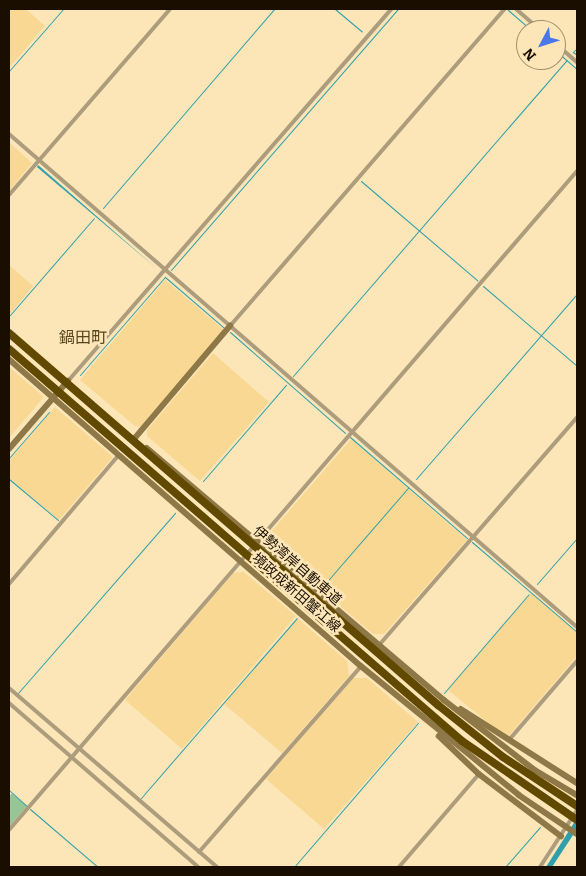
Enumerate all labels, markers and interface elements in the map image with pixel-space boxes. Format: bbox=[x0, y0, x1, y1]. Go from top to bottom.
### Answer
north arrow bbox=[516, 20, 566, 70]
text: N bbox=[520, 45, 540, 64]
district label: 鍋田町 bbox=[59, 328, 107, 348]
street label: 伊勢湾岸自動車道 bbox=[249, 523, 345, 609]
street label: 境政成新田蟹江線 bbox=[248, 550, 344, 636]

